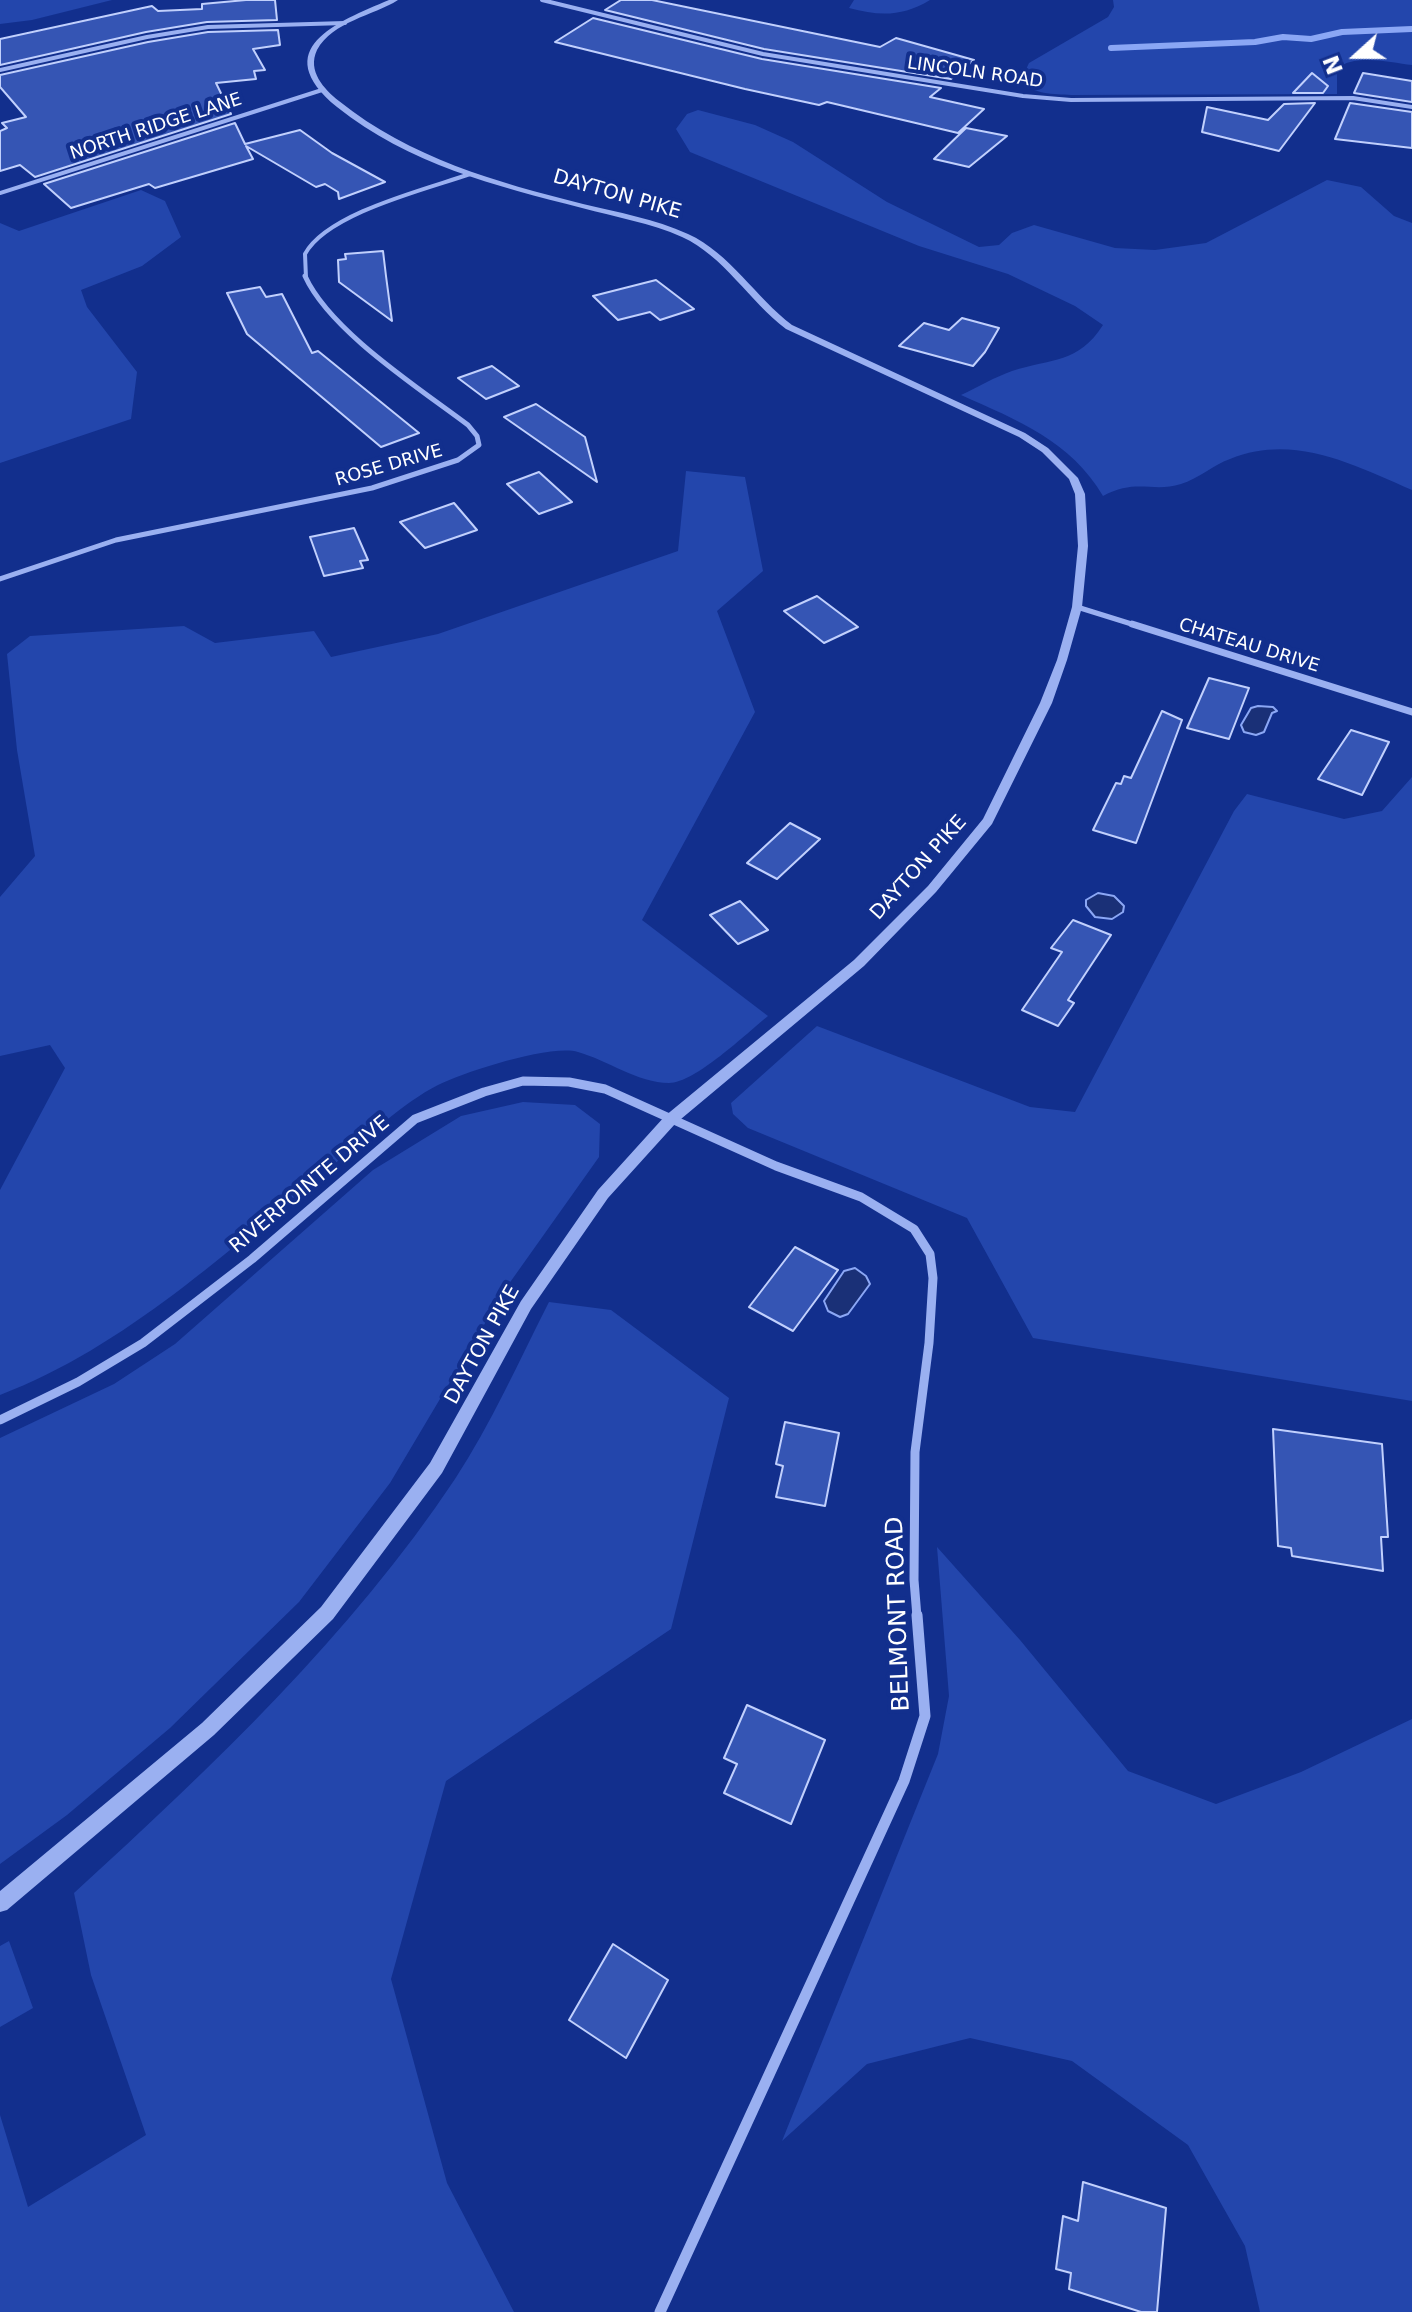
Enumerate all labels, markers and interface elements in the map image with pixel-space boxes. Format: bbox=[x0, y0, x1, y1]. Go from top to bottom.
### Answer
north arrow bbox=[1316, 16, 1396, 96]
text: N bbox=[1318, 52, 1348, 78]
street label: LINCOLN ROAD bbox=[906, 53, 1044, 93]
street label: NORTH RIDGE LANE bbox=[67, 89, 245, 165]
street label: DAYTON PIKE bbox=[550, 165, 684, 225]
street label: ROSE DRIVE bbox=[333, 440, 445, 492]
street label: CHATEAU DRIVE bbox=[1176, 614, 1322, 678]
street label: DAYTON PIKE bbox=[866, 811, 972, 925]
street label: RIVERPOINTE DRIVE bbox=[225, 1111, 395, 1259]
street label: DAYTON PIKE bbox=[440, 1281, 526, 1409]
street label: BELMONT ROAD bbox=[881, 1516, 917, 1712]

